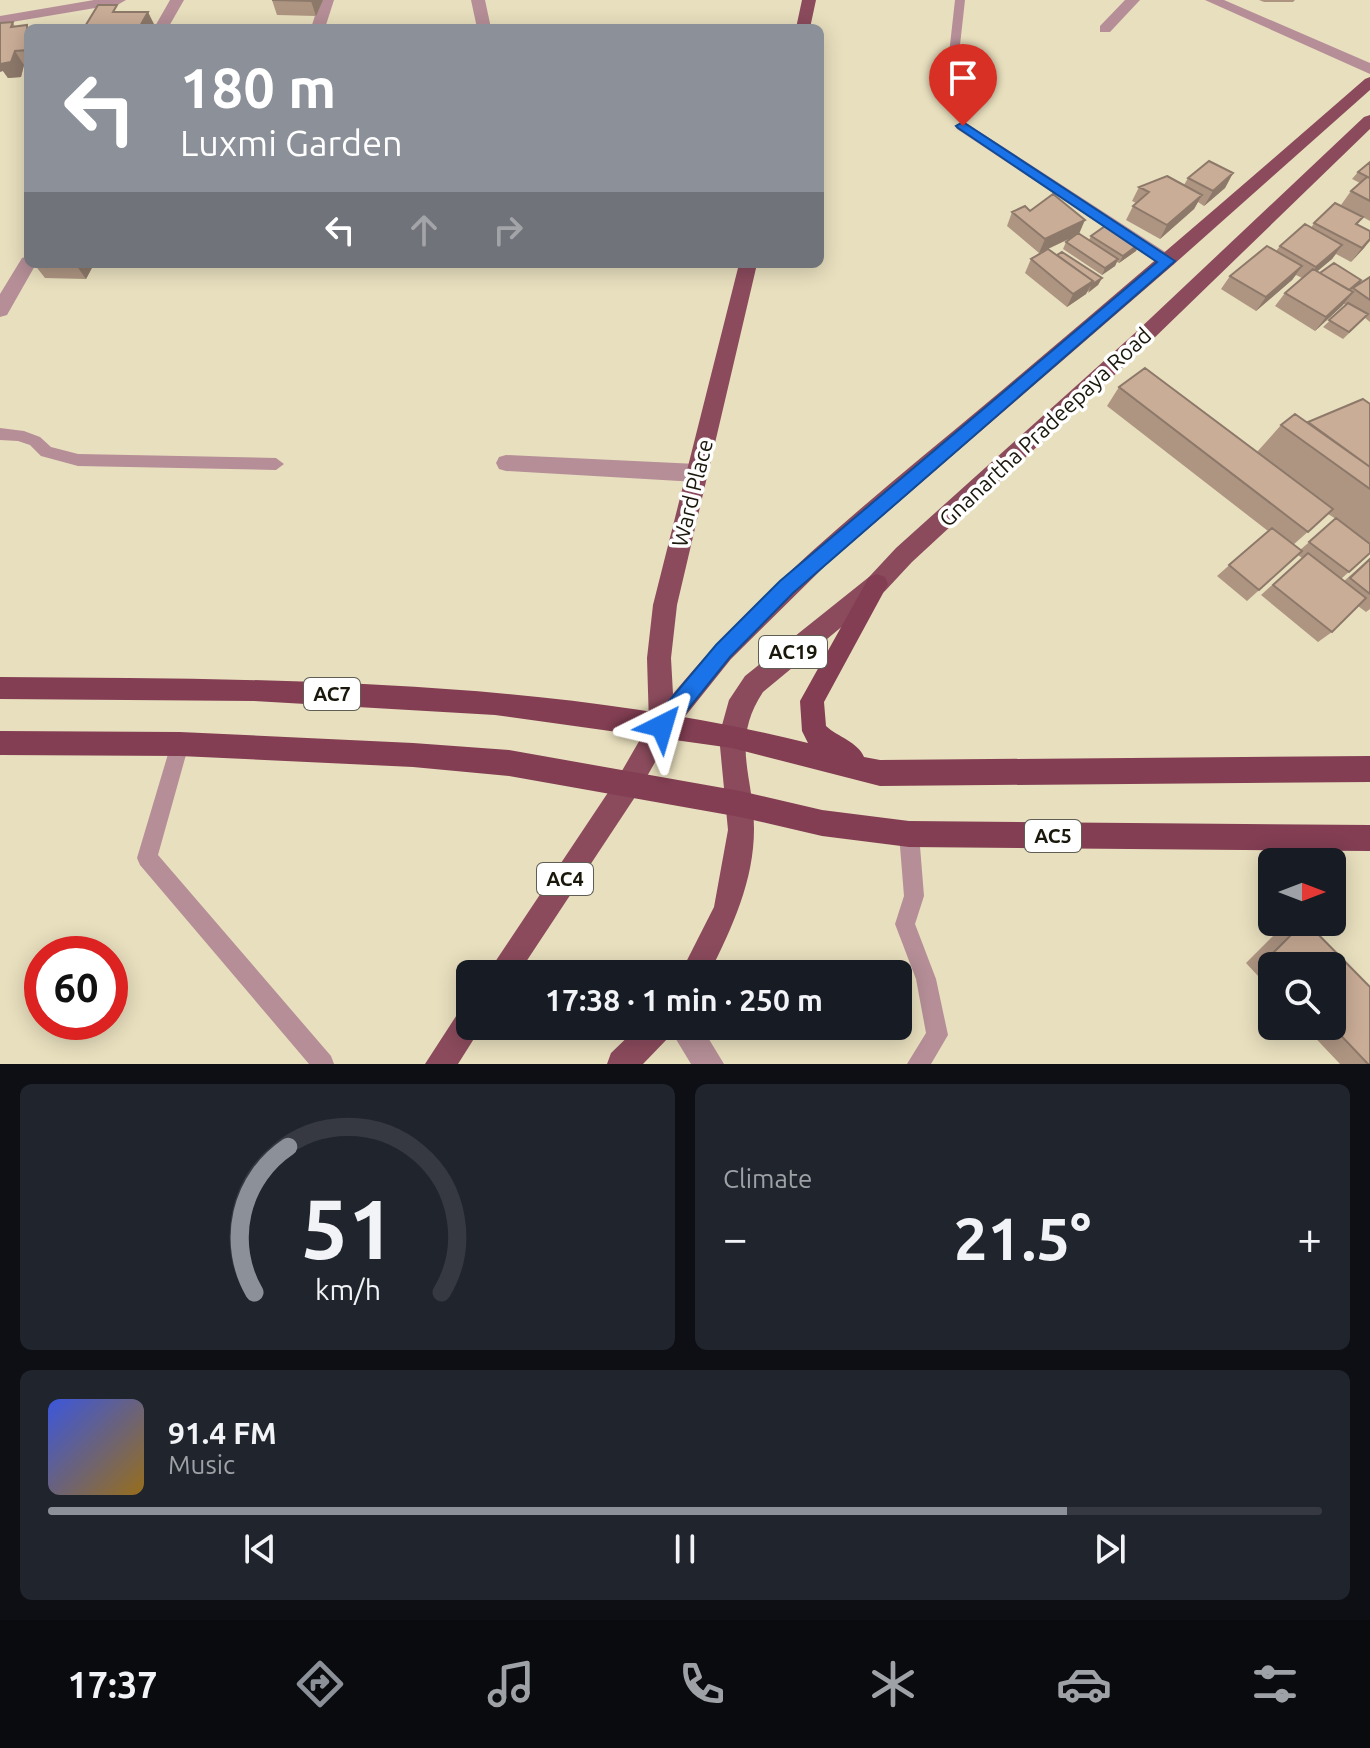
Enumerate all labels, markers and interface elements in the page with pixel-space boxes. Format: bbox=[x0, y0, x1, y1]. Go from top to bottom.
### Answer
pin bbox=[929, 44, 997, 126]
icon: left bbox=[48, 56, 152, 160]
text: 180 m bbox=[180, 56, 336, 119]
icon: arrive bbox=[941, 56, 985, 100]
text: Luxmi Garden bbox=[180, 122, 403, 163]
icon: left bbox=[318, 208, 362, 252]
icon: ahead bbox=[402, 208, 446, 252]
icon: right bbox=[486, 208, 530, 252]
street label: Gnanartha Pradeepaya Road bbox=[934, 322, 1156, 531]
street label: Ward Place bbox=[666, 436, 717, 549]
road number: AC19 bbox=[759, 636, 827, 668]
road number: AC7 bbox=[304, 678, 360, 710]
position arrow bbox=[620, 684, 704, 768]
road number: AC5 bbox=[1025, 820, 1081, 852]
north arrow bbox=[1258, 848, 1346, 936]
map controls bbox=[1258, 848, 1346, 1040]
road number: AC4 bbox=[537, 863, 593, 895]
speed limit sign: 60 bbox=[24, 936, 128, 1040]
button: search bbox=[1258, 952, 1346, 1040]
text: 17:38 · 1 min · 250 m bbox=[545, 983, 823, 1017]
text: Climate bbox=[723, 1164, 812, 1193]
text: 51 bbox=[301, 1181, 394, 1275]
text: 21.5° bbox=[954, 1204, 1091, 1271]
text: − bbox=[723, 1213, 748, 1262]
text: + bbox=[1297, 1213, 1322, 1262]
text: km/h bbox=[315, 1273, 381, 1305]
text: 91.4 FM bbox=[168, 1416, 277, 1450]
text: Music bbox=[168, 1450, 235, 1479]
icon: previous bbox=[238, 1527, 282, 1571]
icon: pause bbox=[663, 1527, 707, 1571]
icon: next bbox=[1088, 1527, 1132, 1571]
icon: directions bbox=[292, 1656, 348, 1712]
icon: music bbox=[483, 1656, 539, 1712]
icon: phone bbox=[674, 1656, 730, 1712]
icon: climate bbox=[865, 1656, 921, 1712]
icon: car bbox=[1056, 1656, 1112, 1712]
icon: filters bbox=[1247, 1656, 1303, 1712]
text: 17:37 bbox=[67, 1664, 158, 1705]

